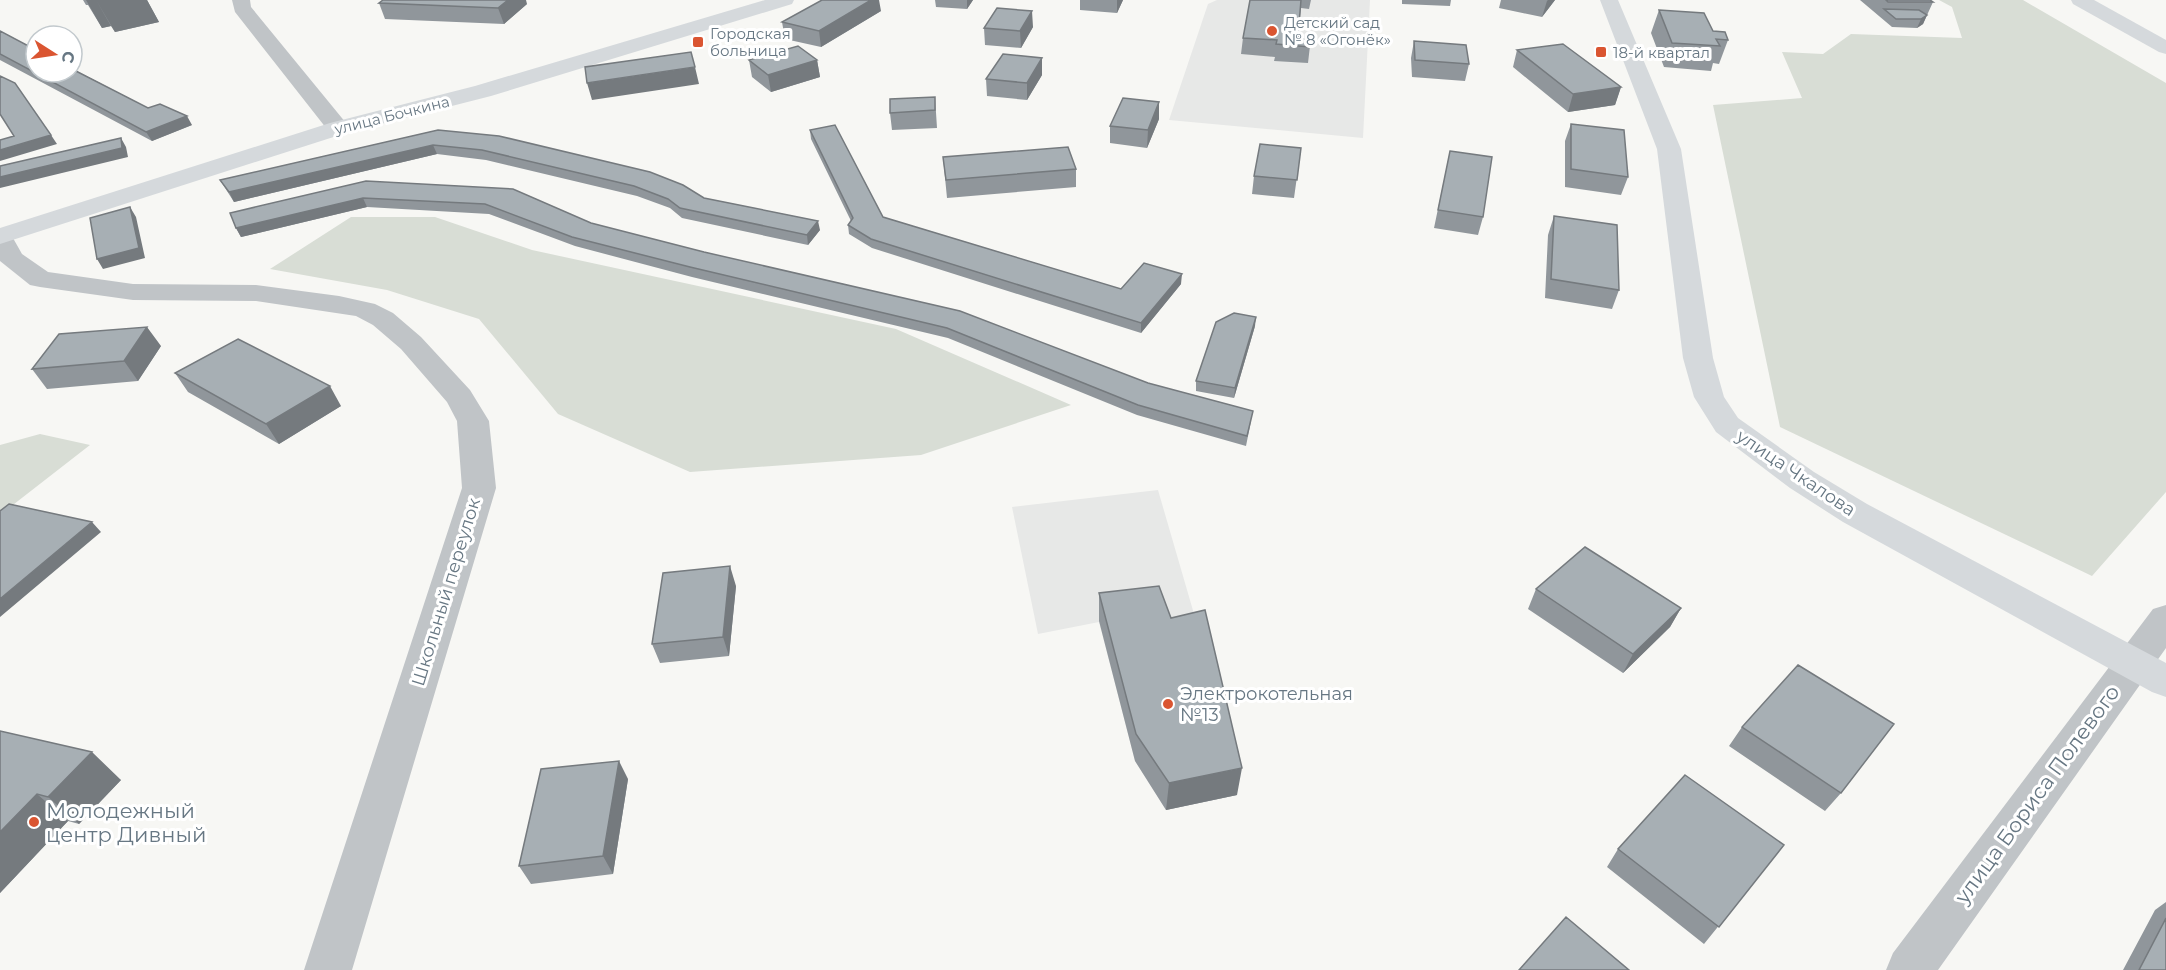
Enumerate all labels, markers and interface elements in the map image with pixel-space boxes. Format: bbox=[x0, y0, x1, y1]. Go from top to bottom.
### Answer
place label: Детский сад № 8 «Огонёк» bbox=[1284, 13, 1391, 49]
north arrow bbox=[24, 24, 84, 84]
place label: Городская больница bbox=[710, 24, 791, 60]
marker: Детский сад № 8 «Огонёк» bbox=[1265, 24, 1279, 38]
marker: Городская больница bbox=[691, 35, 705, 49]
place label: 18-й квартал bbox=[1613, 43, 1710, 62]
marker: 18-й квартал bbox=[1594, 45, 1608, 59]
text: С bbox=[58, 49, 79, 65]
street label: улица Бочкина bbox=[331, 91, 452, 139]
street label: улица Чкалова bbox=[1731, 425, 1860, 521]
street label: Школьный переулок bbox=[407, 495, 485, 689]
street label: улица Бориса Полевого bbox=[1949, 680, 2125, 909]
place label: Электрокотельная №13 bbox=[1180, 683, 1353, 726]
marker: Электрокотельная №13 bbox=[1161, 697, 1175, 711]
place label: Молодежный центр Дивный bbox=[46, 798, 206, 847]
marker: Молодежный центр Дивный bbox=[27, 815, 41, 829]

